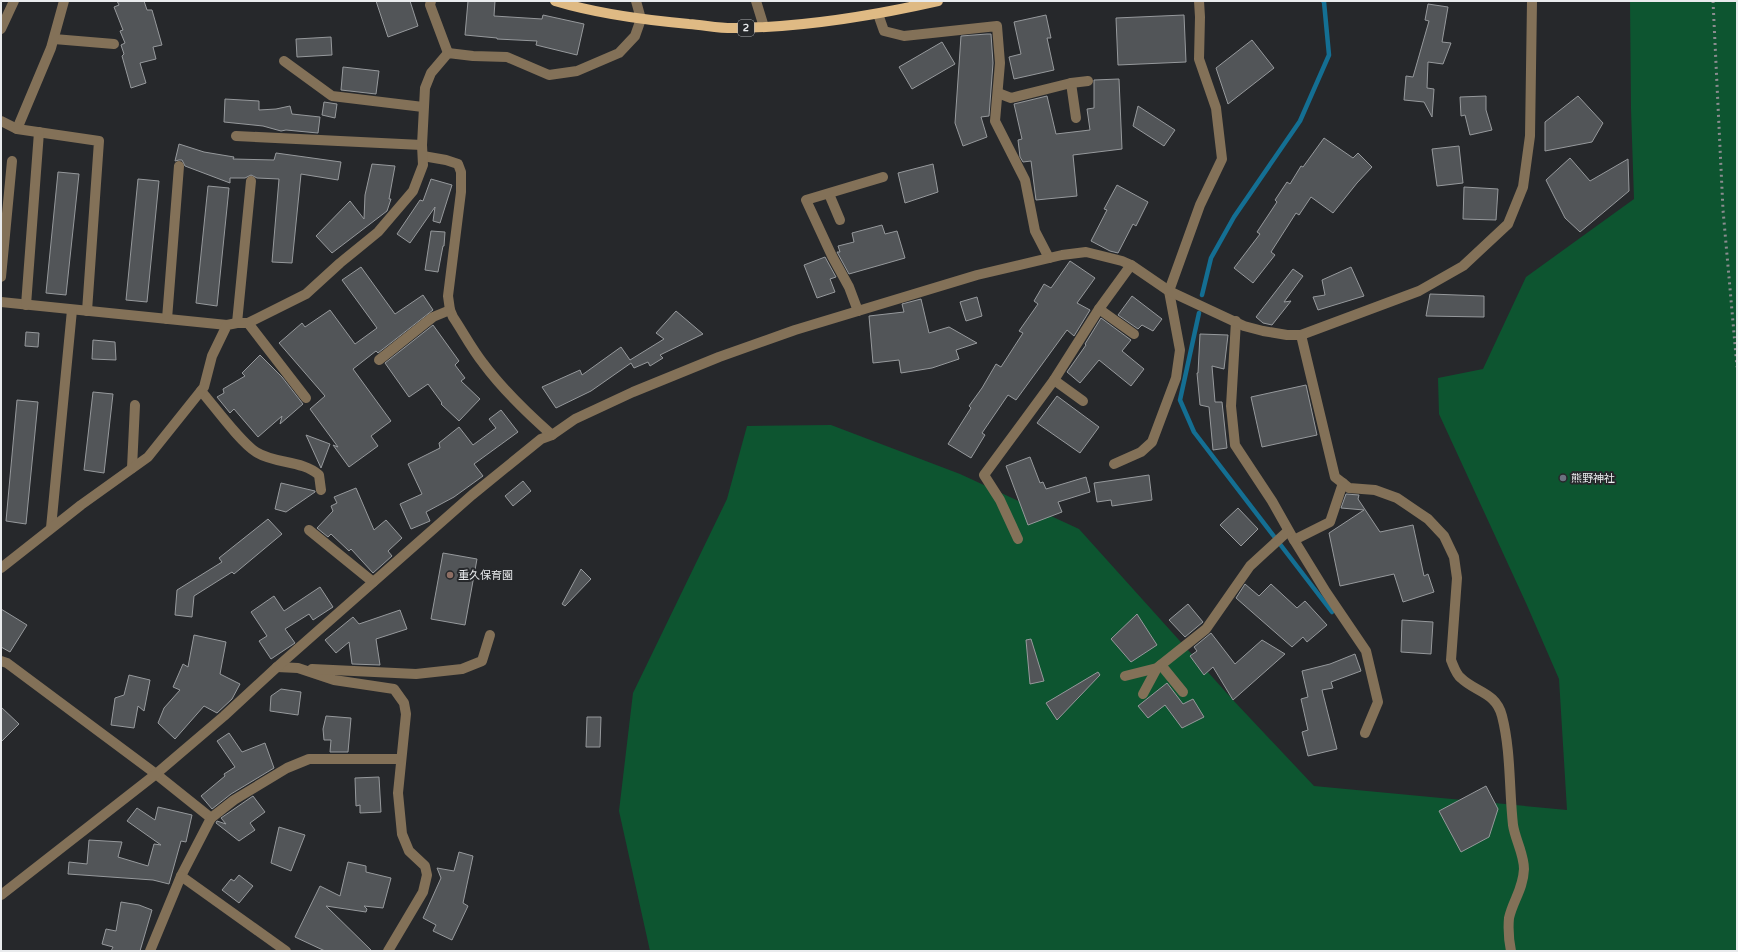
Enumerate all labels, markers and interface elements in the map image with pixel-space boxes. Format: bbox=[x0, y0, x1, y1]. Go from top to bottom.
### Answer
road number: 2 bbox=[738, 20, 754, 36]
place label: 熊野神社 bbox=[1571, 472, 1615, 485]
marker: 熊野神社 bbox=[1558, 473, 1568, 483]
place label: 重久保育園 bbox=[458, 569, 513, 582]
marker: 重久保育園 bbox=[445, 570, 455, 580]

